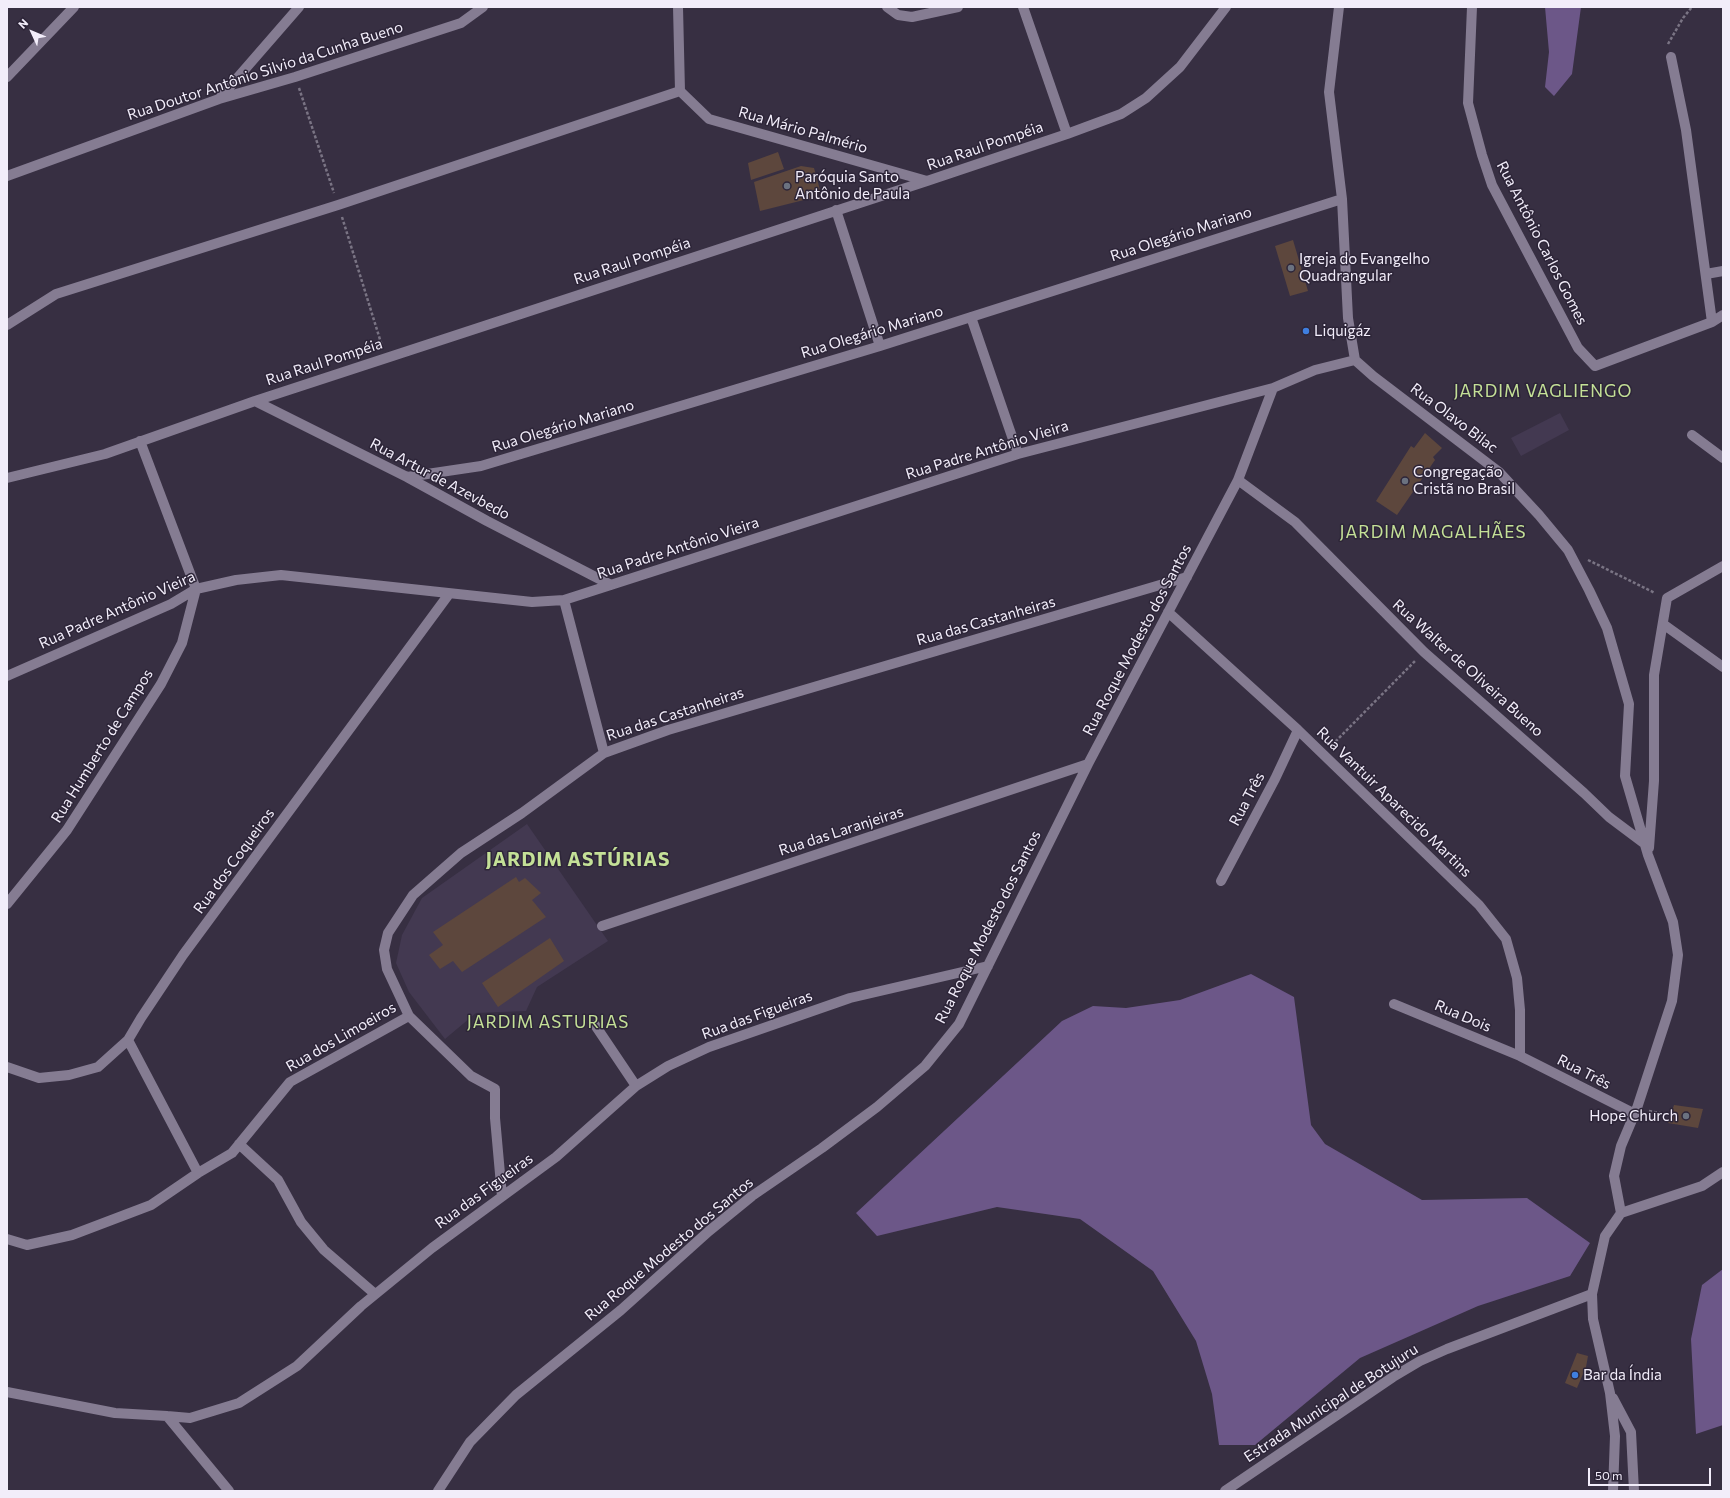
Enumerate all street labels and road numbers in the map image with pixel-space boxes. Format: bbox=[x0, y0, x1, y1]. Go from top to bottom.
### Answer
street label: Rua Doutor Antônio Silvio da Cunha Bueno bbox=[125, 18, 405, 124]
street label: Rua Mário Palmério bbox=[736, 103, 870, 157]
street label: Rua Raul Pompéia bbox=[925, 118, 1045, 174]
street label: Rua Antônio Carlos Gomes bbox=[1493, 158, 1591, 328]
street label: Rua Olegário Mariano bbox=[1108, 203, 1254, 265]
street label: Rua Raul Pompéia bbox=[571, 234, 693, 288]
street label: Rua Olegário Mariano bbox=[799, 302, 945, 362]
street label: Rua Raul Pompéia bbox=[263, 335, 385, 389]
street label: Rua Olavo Bilac bbox=[1407, 379, 1501, 457]
street label: Rua Olegário Mariano bbox=[490, 396, 636, 456]
street label: Rua Padre Antônio Vieira bbox=[903, 417, 1071, 483]
street label: Rua Artur de Azevbedo bbox=[367, 434, 513, 524]
street label: Rua Padre Antônio Vieira bbox=[595, 513, 761, 583]
street label: Rua Roque Modesto dos Santos bbox=[1079, 541, 1195, 739]
street label: Rua Padre Antônio Vieira bbox=[36, 567, 198, 653]
street label: Rua das Castanheiras bbox=[914, 593, 1058, 649]
street label: Rua Walter de Oliveira Bueno bbox=[1389, 596, 1547, 740]
street label: Rua Humberto de Campos bbox=[47, 666, 157, 826]
street label: Rua das Castanheiras bbox=[604, 683, 746, 745]
street label: Rua Vantuir Aparecido Martins bbox=[1313, 723, 1475, 881]
street label: Rua Três bbox=[1225, 769, 1269, 829]
street label: Rua das Laranjeiras bbox=[776, 802, 906, 860]
street label: Rua dos Coqueiros bbox=[190, 805, 278, 917]
street label: Rua Roque Modesto dos Santos bbox=[931, 828, 1045, 1026]
street label: Rua das Figueiras bbox=[699, 987, 815, 1043]
street label: Rua Dois bbox=[1432, 996, 1494, 1036]
street label: Rua dos Limoeiros bbox=[283, 998, 399, 1076]
street label: Rua Três bbox=[1554, 1051, 1614, 1093]
street label: Rua das Figueiras bbox=[432, 1149, 536, 1233]
street label: Rua Roque Modesto dos Santos bbox=[581, 1173, 757, 1325]
street label: Estrada Municipal de Botujuru bbox=[1241, 1340, 1421, 1466]

